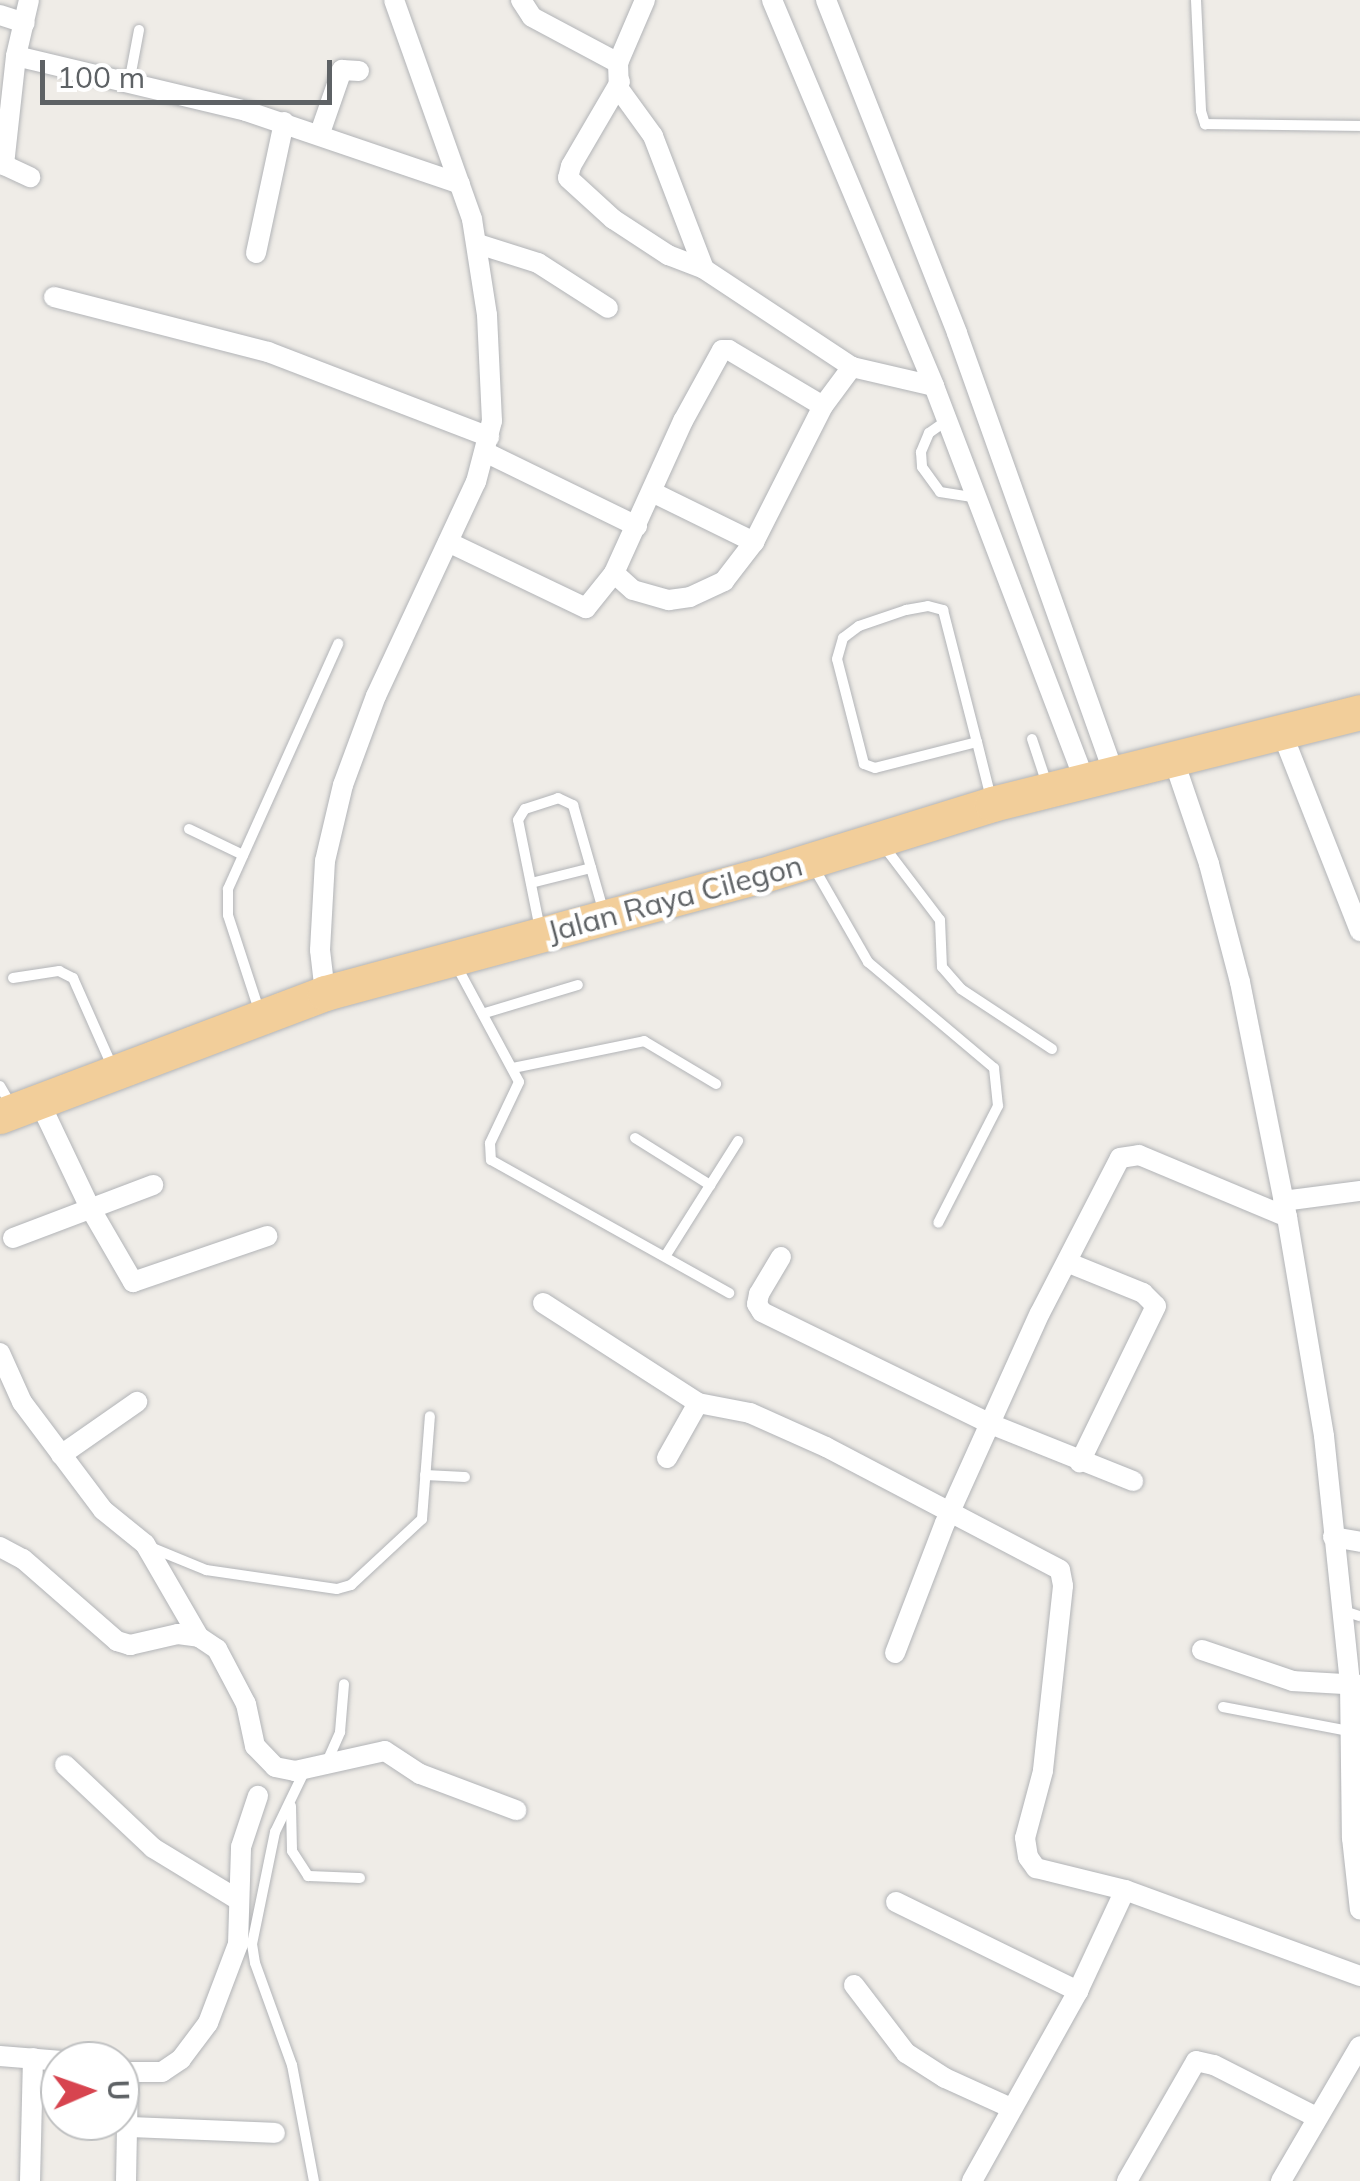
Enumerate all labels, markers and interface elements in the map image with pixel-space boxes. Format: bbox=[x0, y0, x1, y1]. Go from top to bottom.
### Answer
scale bar bbox=[45, 40, 338, 102]
text: 100 m bbox=[57, 58, 145, 96]
street label: Jalan Raya Cilegon bbox=[544, 847, 806, 949]
north arrow bbox=[40, 2041, 140, 2141]
text: U bbox=[101, 2079, 136, 2101]

